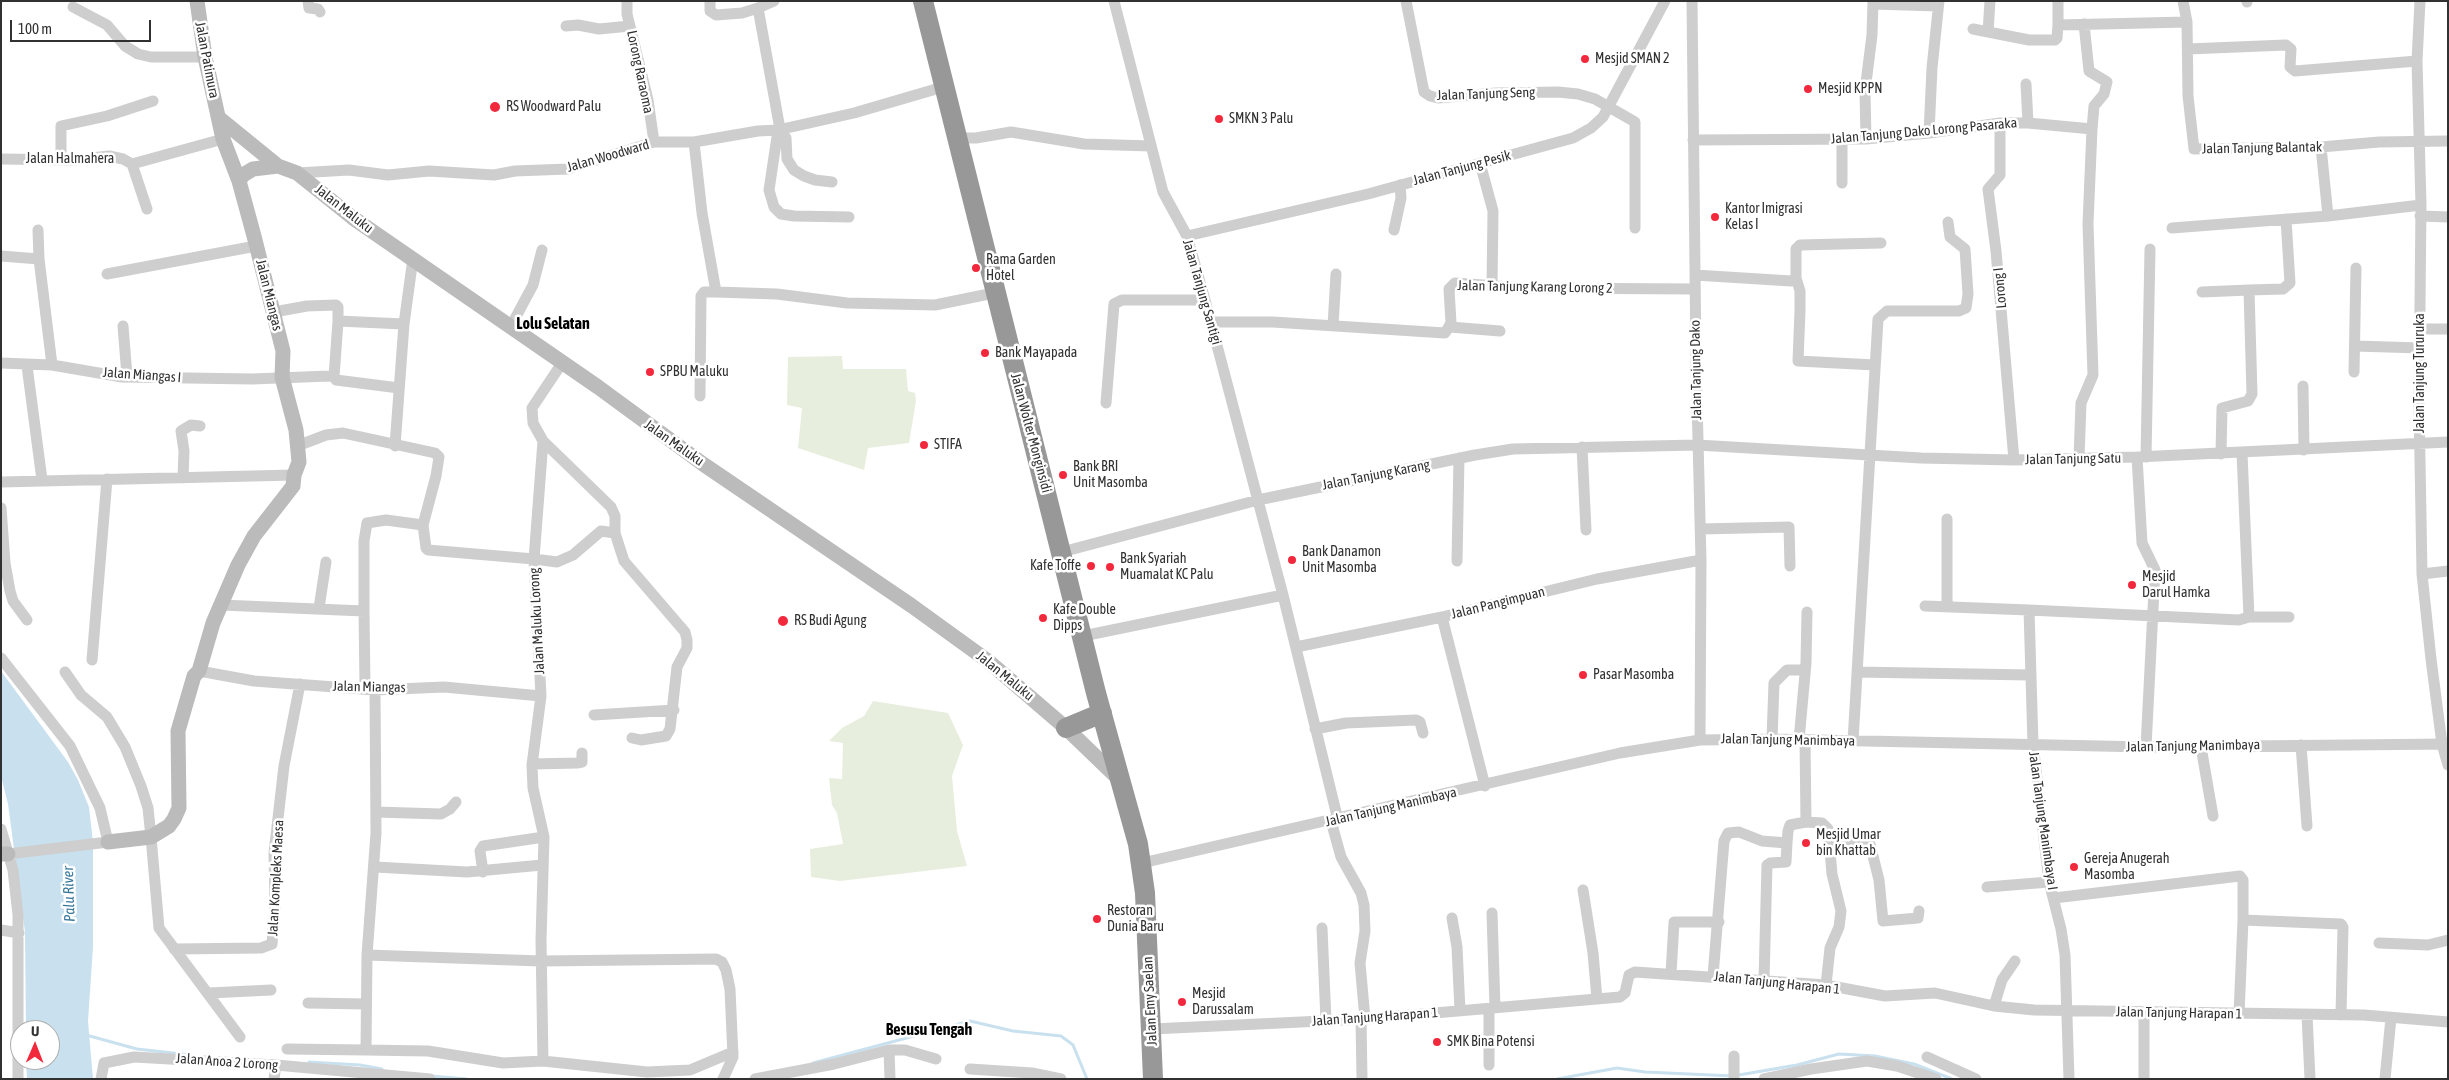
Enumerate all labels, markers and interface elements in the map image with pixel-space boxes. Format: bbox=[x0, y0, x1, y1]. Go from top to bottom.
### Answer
scale bar bbox=[12, 10, 154, 42]
text: 100 m bbox=[18, 20, 52, 37]
street label: Jalan Patimura bbox=[191, 20, 223, 100]
street label: Lorong Raraoma bbox=[623, 29, 657, 115]
place label: Mesjid SMAN 2 bbox=[1595, 51, 1670, 67]
marker: Mesjid SMAN 2 bbox=[1579, 53, 1591, 65]
place label: Mesjid KPPN bbox=[1818, 81, 1883, 97]
marker: Mesjid KPPN bbox=[1802, 83, 1814, 95]
street label: Jalan Tanjung Seng bbox=[1437, 84, 1535, 104]
place label: RS Woodward Palu bbox=[506, 99, 601, 115]
marker: RS Woodward Palu bbox=[488, 100, 502, 114]
place label: SMKN 3 Palu bbox=[1229, 111, 1293, 127]
marker: SMKN 3 Palu bbox=[1213, 113, 1225, 125]
street label: Jalan Tanjung Dako Lorong Pasaraka bbox=[1830, 114, 2018, 148]
street label: Jalan Woodward bbox=[565, 136, 651, 176]
street label: Jalan Tanjung Balantak bbox=[2202, 139, 2322, 157]
street label: Jalan Tanjung Pesik bbox=[1411, 147, 1513, 189]
street label: Jalan Halmahera bbox=[26, 151, 114, 167]
street label: Jalan Maluku bbox=[312, 181, 376, 237]
place label: Kantor Imigrasi Kelas I bbox=[1725, 201, 1803, 233]
marker: Kantor Imigrasi Kelas I bbox=[1709, 211, 1721, 223]
street label: Jalan Tanjung Santigi bbox=[1179, 237, 1225, 347]
place label: Rama Garden Hotel bbox=[986, 252, 1056, 284]
street label: Jalan Miangas bbox=[252, 258, 286, 332]
marker: Rama Garden Hotel bbox=[970, 262, 982, 274]
street label: Lorong I bbox=[1990, 267, 2010, 309]
street label: Jalan Tanjung Karang Lorong 2 bbox=[1457, 277, 1613, 297]
street label: Jalan Tanjung Tururuka bbox=[2412, 313, 2428, 433]
district label: Lolu Selatan bbox=[516, 314, 590, 334]
street label: Jalan Tanjung Dako bbox=[1687, 320, 1705, 420]
place label: Bank Mayapada bbox=[995, 345, 1077, 361]
marker: Bank Mayapada bbox=[979, 347, 991, 359]
street label: Jalan Miangas I bbox=[102, 364, 182, 386]
place label: SPBU Maluku bbox=[660, 364, 729, 380]
marker: SPBU Maluku bbox=[644, 366, 656, 378]
street label: Jalan Wolter Monginsidi bbox=[1007, 371, 1055, 495]
street label: Jalan Maluku bbox=[641, 416, 707, 470]
place label: STIFA bbox=[934, 437, 962, 453]
marker: STIFA bbox=[918, 439, 930, 451]
street label: Jalan Tanjung Satu bbox=[2025, 450, 2121, 468]
street label: Jalan Tanjung Karang bbox=[1321, 456, 1431, 494]
place label: Bank BRI Unit Masomba bbox=[1073, 459, 1148, 492]
marker: Bank BRI Unit Masomba bbox=[1057, 469, 1069, 481]
place label: Bank Danamon Unit Masomba bbox=[1302, 544, 1381, 576]
place label: Bank Syariah Muamalat KC Palu bbox=[1120, 551, 1214, 584]
marker: Bank Danamon Unit Masomba bbox=[1286, 554, 1298, 566]
place label: Kafe Toffe bbox=[1030, 558, 1081, 574]
marker: Kafe Toffe bbox=[1085, 560, 1097, 572]
marker: Bank Syariah Muamalat KC Palu bbox=[1104, 561, 1116, 573]
street label: Jalan Maluku Lorong bbox=[526, 567, 548, 675]
place label: Mesjid Darul Hamka bbox=[2142, 569, 2210, 602]
marker: Mesjid Darul Hamka bbox=[2126, 579, 2138, 591]
street label: Jalan Pangimpuan bbox=[1449, 583, 1547, 623]
place label: Kafe Double Dipps bbox=[1053, 602, 1116, 634]
marker: Kafe Double Dipps bbox=[1037, 612, 1049, 624]
place label: RS Budi Agung bbox=[794, 613, 866, 629]
marker: RS Budi Agung bbox=[776, 614, 790, 628]
street label: Jalan Maluku bbox=[973, 648, 1037, 704]
place label: Pasar Masomba bbox=[1593, 667, 1674, 683]
marker: Pasar Masomba bbox=[1577, 669, 1589, 681]
street label: Jalan Miangas bbox=[332, 678, 406, 696]
street label: Jalan Tanjung Manimbaya bbox=[1721, 730, 1855, 750]
street label: Jalan Tanjung Manimbaya bbox=[2126, 736, 2260, 756]
street label: Jalan Tanjung Manimbaya I bbox=[2025, 751, 2061, 891]
street label: Jalan Tanjung Manimbaya bbox=[1324, 784, 1458, 830]
street label: Jalan Kompleks Maesa bbox=[265, 819, 287, 937]
place label: Mesjid Umar bin Khattab bbox=[1816, 827, 1881, 860]
marker: Mesjid Umar bin Khattab bbox=[1800, 837, 1812, 849]
place label: Gereja Anugerah Masomba bbox=[2084, 851, 2170, 884]
marker: Gereja Anugerah Masomba bbox=[2068, 861, 2080, 873]
water label: Palu River bbox=[59, 866, 79, 922]
place label: Restoran Dunia Baru bbox=[1107, 903, 1164, 936]
marker: Restoran Dunia Baru bbox=[1091, 913, 1103, 925]
street label: Jalan Emy Saelan bbox=[1139, 956, 1161, 1046]
street label: Jalan Tanjung Harapan 1 bbox=[1713, 968, 1841, 998]
place label: Mesjid Darussalam bbox=[1192, 986, 1254, 1019]
marker: Mesjid Darussalam bbox=[1176, 996, 1188, 1008]
street label: Jalan Tanjung Harapan 1 bbox=[2116, 1003, 2242, 1023]
street label: Jalan Tanjung Harapan 1 bbox=[1311, 1004, 1439, 1030]
north arrow bbox=[10, 1020, 60, 1070]
district label: Besusu Tengah bbox=[886, 1020, 972, 1040]
text: U bbox=[31, 1023, 40, 1039]
place label: SMK Bina Potensi bbox=[1447, 1034, 1535, 1050]
marker: SMK Bina Potensi bbox=[1431, 1036, 1443, 1048]
street label: Jalan Anoa 2 Lorong bbox=[175, 1050, 279, 1074]

